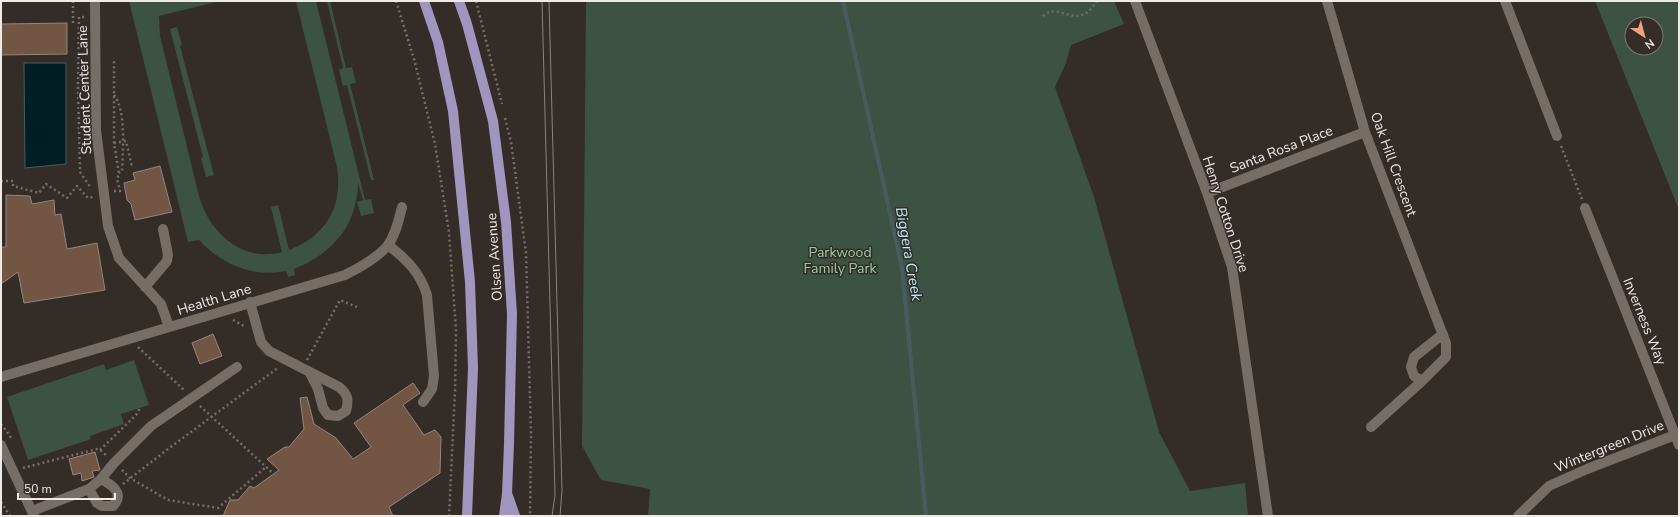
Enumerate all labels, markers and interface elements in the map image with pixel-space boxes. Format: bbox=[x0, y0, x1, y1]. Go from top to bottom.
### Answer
north arrow bbox=[1624, 16, 1664, 56]
street label: Student Center Lane bbox=[73, 25, 96, 155]
text: N bbox=[1642, 35, 1657, 52]
street label: Oak Hill Crescent bbox=[1366, 109, 1421, 219]
street label: Santa Rosa Place bbox=[1227, 121, 1335, 178]
street label: Henry Cotton Drive bbox=[1198, 154, 1253, 275]
water label: Biggera Creek bbox=[891, 205, 927, 303]
street label: Olsen Avenue bbox=[482, 212, 507, 302]
park label: Parkwood Family Park bbox=[804, 243, 877, 278]
street label: Inverness Way bbox=[1618, 275, 1671, 368]
street label: Health Lane bbox=[175, 279, 253, 320]
street label: Wintergreen Drive bbox=[1552, 416, 1667, 477]
scale bar bbox=[18, 475, 115, 501]
text: 50 m bbox=[24, 481, 52, 497]

